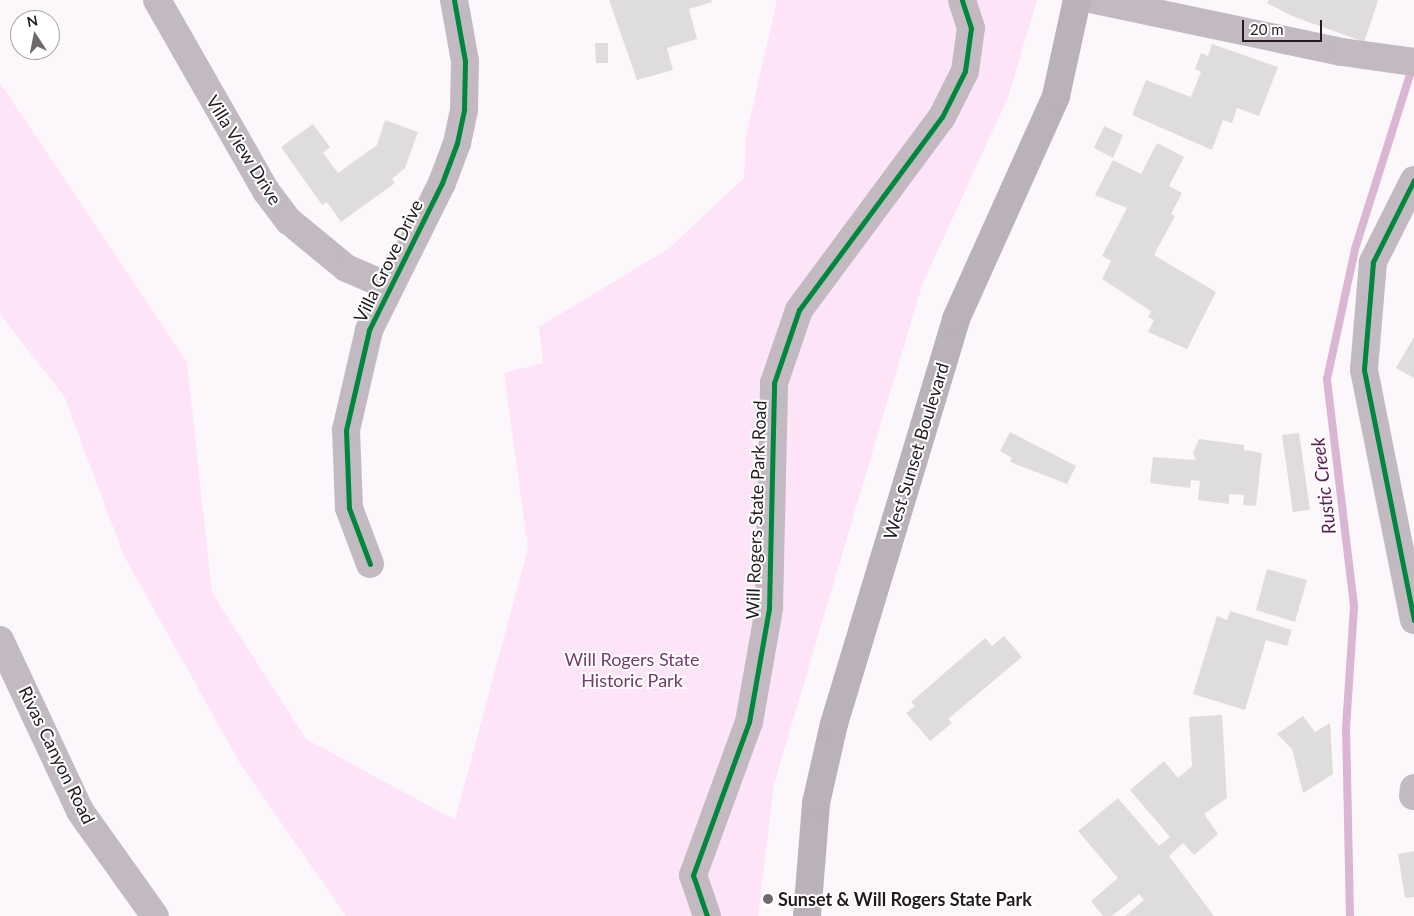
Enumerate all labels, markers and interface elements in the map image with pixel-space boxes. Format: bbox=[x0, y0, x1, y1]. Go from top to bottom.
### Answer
north arrow bbox=[10, 10, 60, 60]
scale bar bbox=[1244, 10, 1324, 42]
text: N bbox=[25, 11, 39, 30]
text: 20 m bbox=[1250, 20, 1284, 38]
street label: Villa View Drive bbox=[201, 91, 287, 209]
street label: Villa Grove Drive bbox=[349, 196, 427, 326]
street label: West Sunset Boulevard bbox=[879, 360, 953, 542]
street label: Will Rogers State Park Road bbox=[741, 400, 771, 620]
water label: Rustic Creek bbox=[1306, 436, 1340, 536]
park label: Will Rogers State Historic Park bbox=[564, 649, 700, 692]
street label: Rivas Canyon Road bbox=[14, 683, 100, 827]
place label: Sunset & Will Rogers State Park bbox=[778, 888, 1032, 910]
marker: Sunset & Will Rogers State Park bbox=[762, 893, 774, 905]

